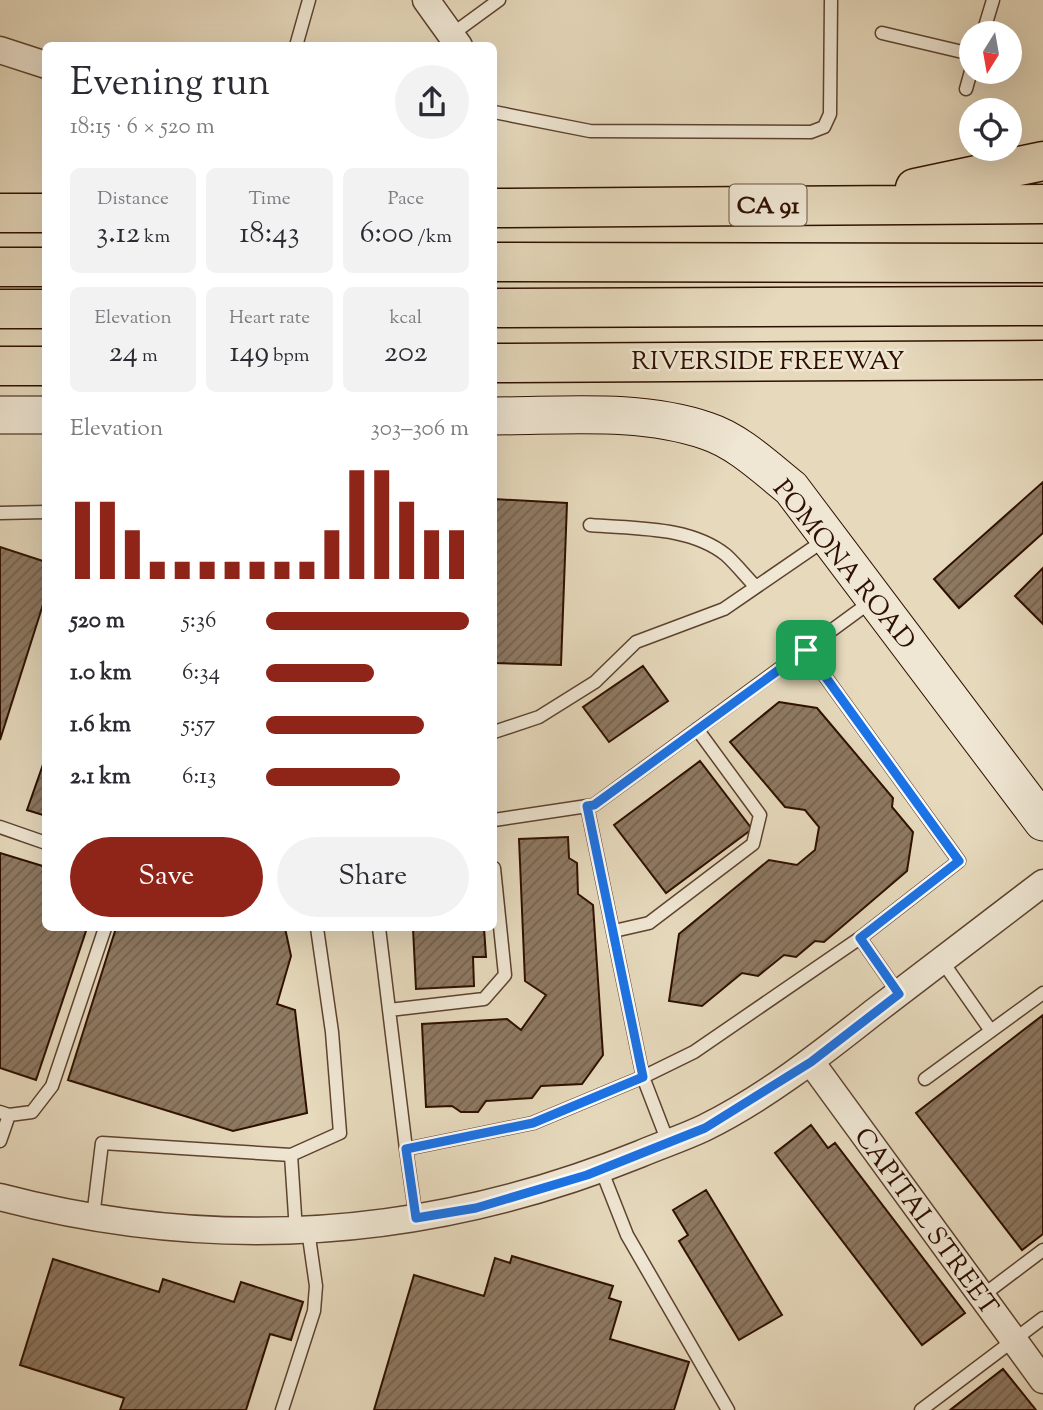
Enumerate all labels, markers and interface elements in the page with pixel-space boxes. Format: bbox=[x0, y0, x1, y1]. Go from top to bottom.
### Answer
north arrow bbox=[959, 21, 1022, 84]
map controls bbox=[959, 21, 1022, 161]
text: Evening run bbox=[70, 58, 270, 112]
button: share bbox=[395, 65, 469, 139]
button: locate bbox=[959, 98, 1022, 161]
text: 18:15 · 6 × 520 m bbox=[70, 111, 215, 144]
road number: CA 91 bbox=[730, 184, 806, 226]
text: Distance bbox=[97, 186, 169, 213]
text: Time bbox=[248, 186, 291, 213]
text: Pace bbox=[388, 186, 424, 213]
text: 3.12 bbox=[96, 213, 140, 256]
text: 18:43 bbox=[239, 213, 300, 256]
text: 6:00 bbox=[360, 213, 414, 256]
text: km bbox=[140, 224, 170, 251]
text: /km bbox=[414, 224, 452, 251]
text: Elevation bbox=[95, 305, 172, 332]
text: Heart rate bbox=[229, 305, 310, 332]
text: kcal bbox=[390, 305, 422, 332]
text: 24 bbox=[109, 332, 138, 375]
text: 149 bbox=[229, 332, 269, 375]
text: 202 bbox=[384, 332, 428, 375]
text: m bbox=[138, 343, 158, 370]
text: bpm bbox=[269, 343, 310, 370]
street label: RIVERSIDE FREEWAY bbox=[631, 344, 905, 381]
text: Elevation bbox=[70, 413, 163, 446]
text: 303–306 m bbox=[371, 413, 469, 446]
street label: POMONA ROAD bbox=[763, 473, 923, 659]
text: 520 m bbox=[70, 605, 125, 638]
text: 5:36 bbox=[182, 605, 216, 638]
pin bbox=[776, 620, 836, 680]
icon: arrive bbox=[787, 631, 825, 669]
text: 1.0 km bbox=[70, 657, 132, 690]
text: 6:34 bbox=[182, 657, 220, 690]
text: 1.6 km bbox=[70, 709, 131, 742]
text: 5:57 bbox=[182, 709, 215, 742]
text: 2.1 km bbox=[70, 761, 131, 794]
text: 6:13 bbox=[182, 761, 216, 794]
button: Save bbox=[70, 837, 263, 917]
button: Share bbox=[277, 837, 469, 917]
street label: CAPITAL STREET bbox=[844, 1121, 1006, 1324]

